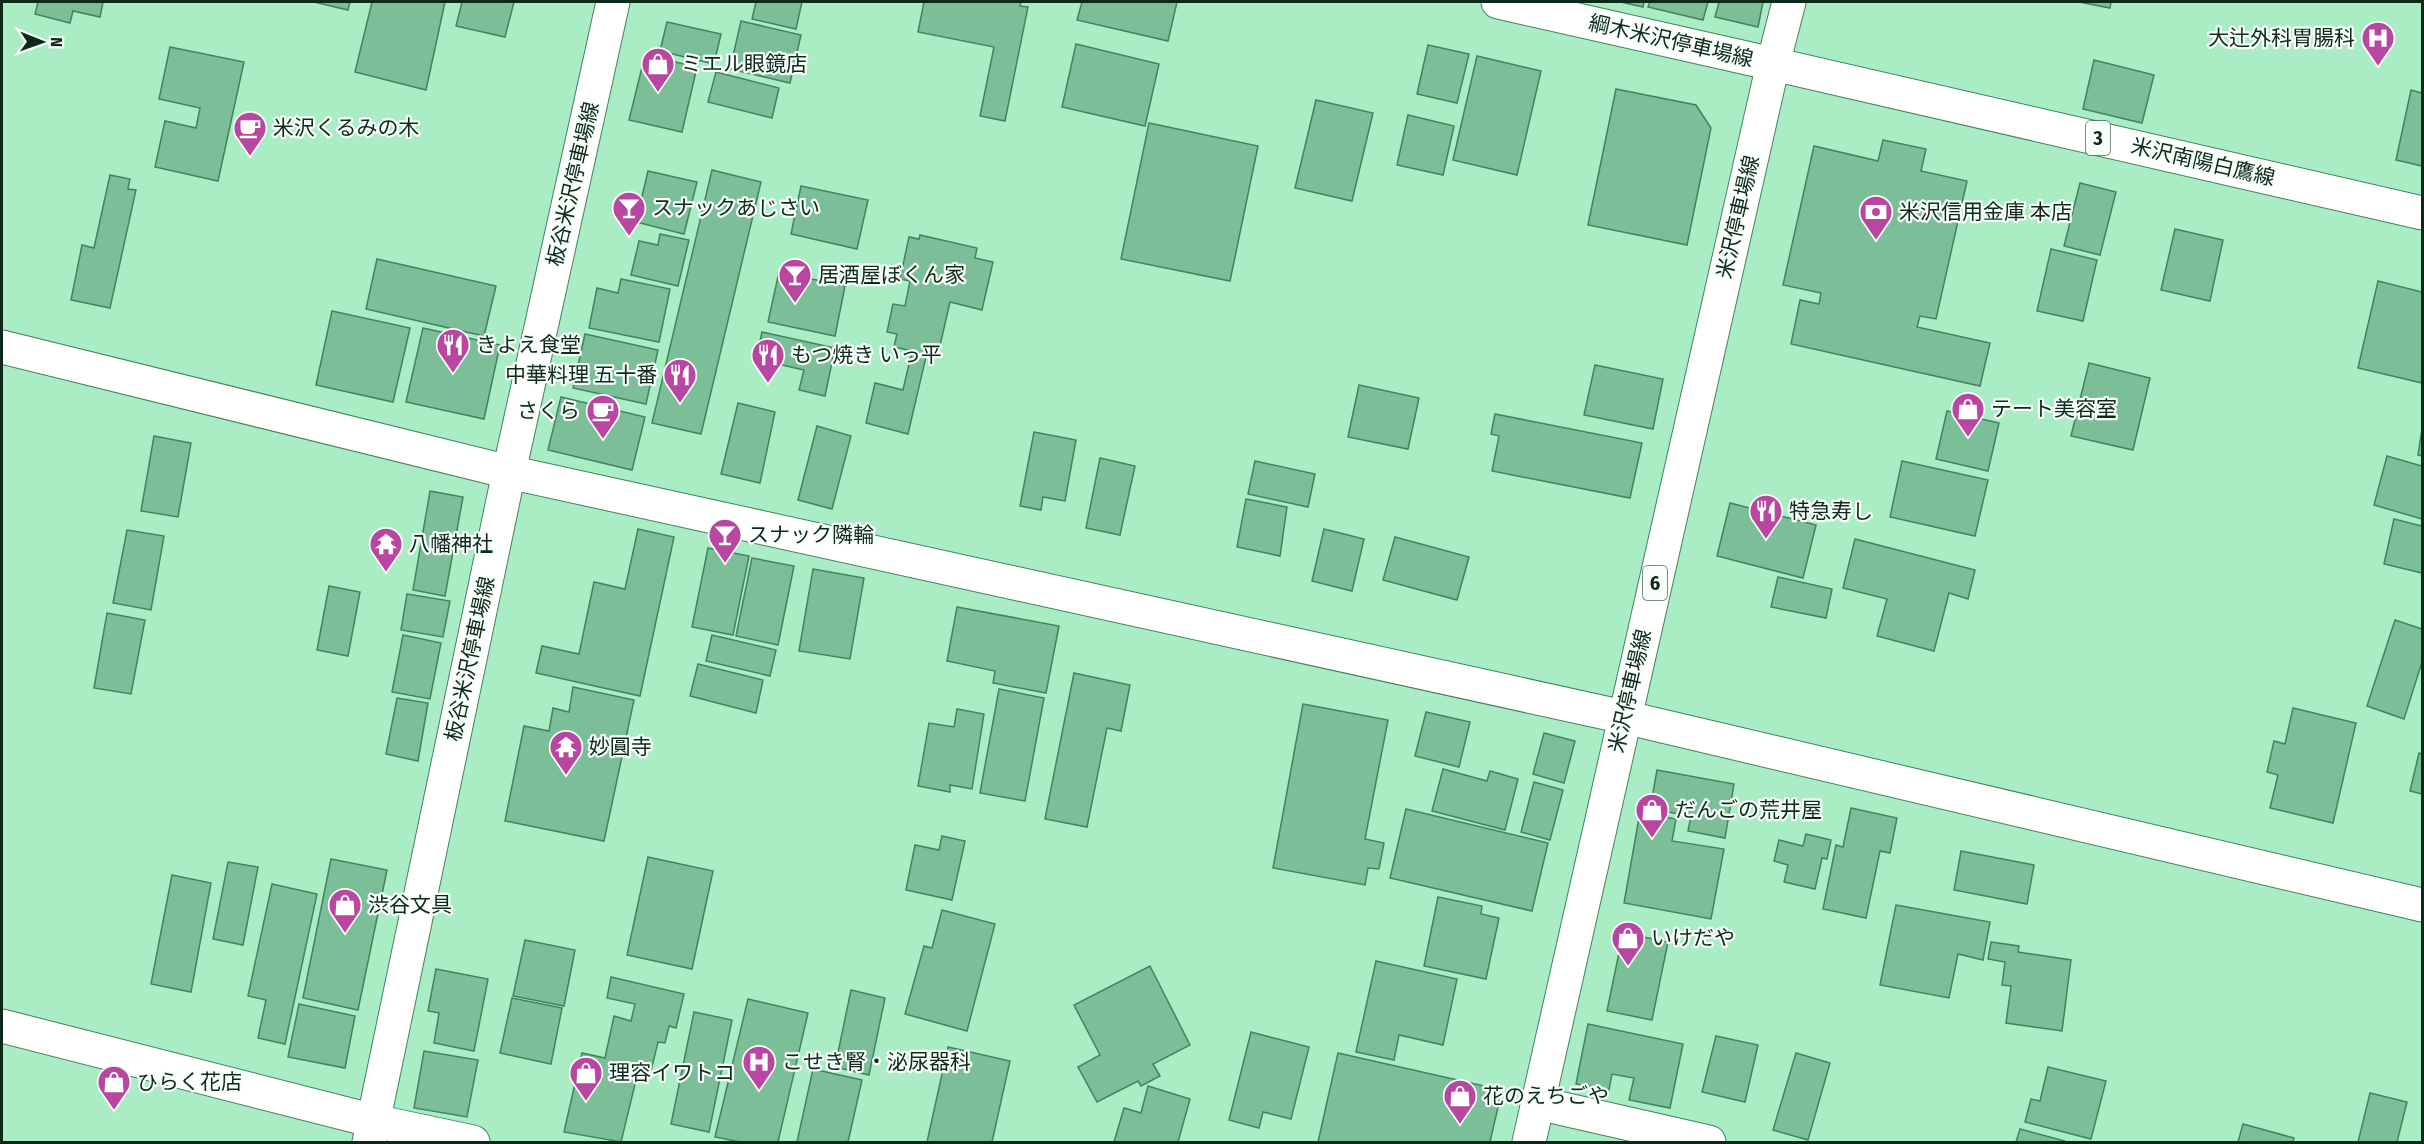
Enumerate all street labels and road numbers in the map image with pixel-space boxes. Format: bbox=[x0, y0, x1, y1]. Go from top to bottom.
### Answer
street label: 綱木米沢停車場線 bbox=[1586, 9, 1756, 73]
street label: 板谷米沢停車場線 bbox=[541, 99, 605, 269]
road number: 3 bbox=[2086, 121, 2110, 155]
street label: 米沢南陽白鷹線 bbox=[2128, 133, 2278, 191]
street label: 米沢停車場線 bbox=[1711, 153, 1765, 281]
road number: 6 bbox=[1643, 566, 1667, 600]
street label: 板谷米沢停車場線 bbox=[440, 574, 500, 744]
street label: 米沢停車場線 bbox=[1603, 627, 1657, 755]

